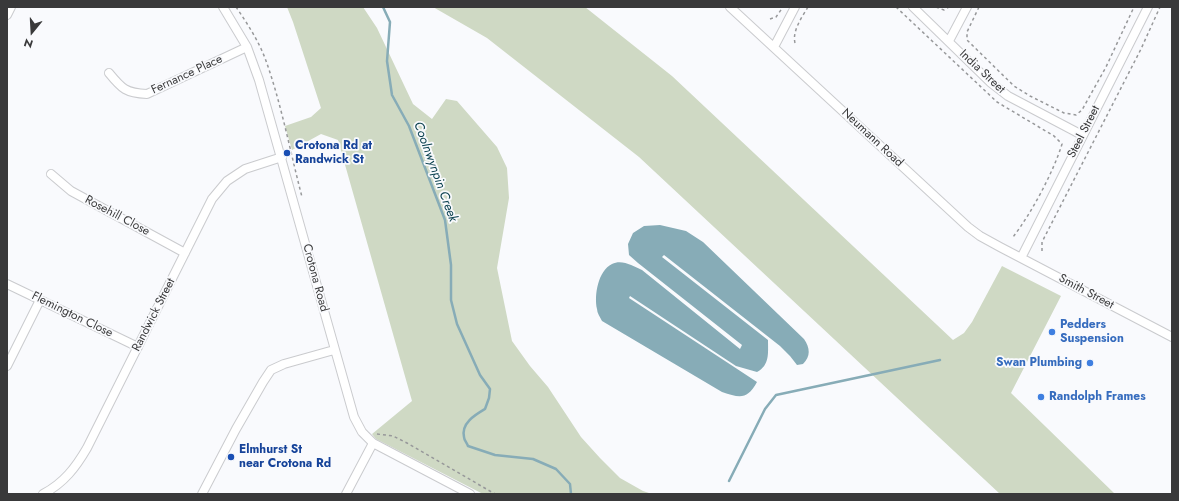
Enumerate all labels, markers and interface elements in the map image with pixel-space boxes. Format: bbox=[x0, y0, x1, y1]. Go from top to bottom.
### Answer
north arrow bbox=[12, 12, 52, 52]
text: N bbox=[22, 34, 35, 52]
street label: India Street bbox=[956, 47, 1008, 97]
street label: Fernance Place bbox=[149, 52, 225, 98]
street label: Steel Street bbox=[1065, 103, 1103, 161]
street label: Neumann Road bbox=[838, 106, 906, 170]
water label: Coolnwynpin Creek bbox=[410, 120, 460, 224]
place label: Crotona Rd at Randwick St bbox=[295, 139, 372, 167]
marker: Crotona Rd at Randwick St bbox=[282, 148, 292, 158]
street label: Rosehill Close bbox=[82, 193, 152, 239]
street label: Crotona Road bbox=[299, 242, 331, 314]
street label: Smith Street bbox=[1056, 271, 1116, 313]
street label: Randwick Street bbox=[129, 276, 179, 354]
street label: Flemington Close bbox=[29, 289, 115, 341]
place label: Pedders Suspension bbox=[1060, 318, 1124, 346]
marker: Pedders Suspension bbox=[1047, 327, 1057, 337]
place label: Swan Plumbing bbox=[996, 356, 1082, 370]
marker: Swan Plumbing bbox=[1085, 358, 1095, 368]
place label: Randolph Frames bbox=[1049, 390, 1146, 404]
marker: Randolph Frames bbox=[1036, 392, 1046, 402]
place label: Elmhurst St near Crotona Rd bbox=[239, 443, 331, 471]
marker: Elmhurst St near Crotona Rd bbox=[226, 452, 236, 462]

